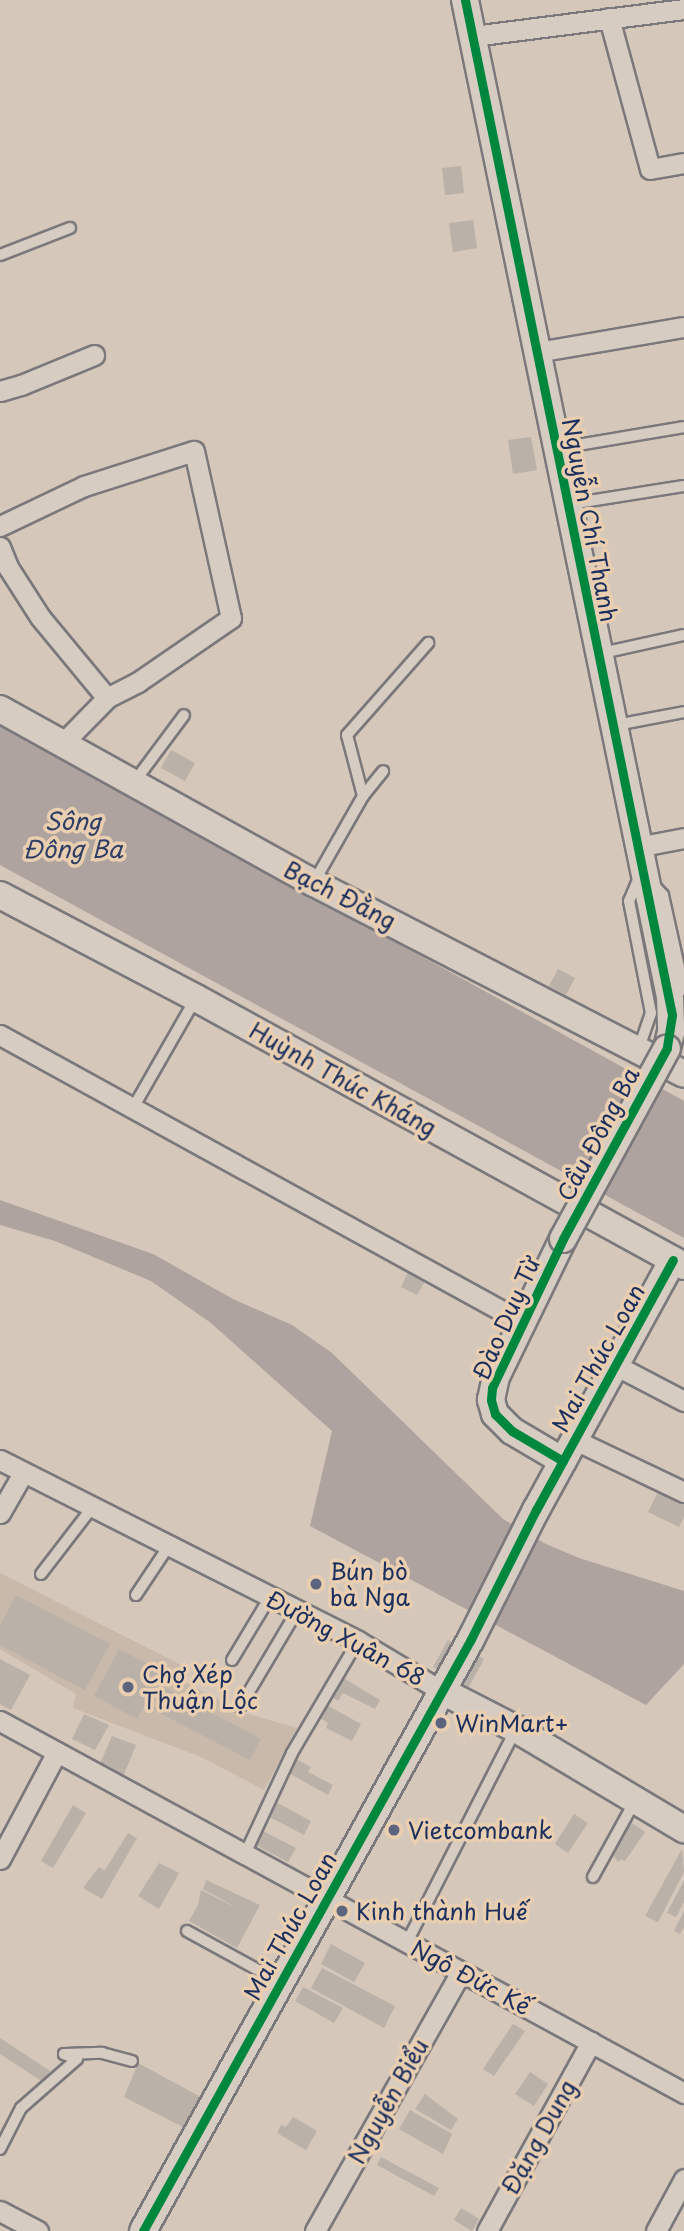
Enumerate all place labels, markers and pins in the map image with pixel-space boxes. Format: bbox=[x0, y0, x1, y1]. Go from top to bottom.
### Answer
place label: Bún bò bà Nga bbox=[330, 1557, 410, 1611]
marker: Bún bò bà Nga bbox=[308, 1576, 324, 1592]
place label: Chợ Xép Thuận Lộc bbox=[142, 1660, 258, 1714]
marker: Chợ Xép Thuận Lộc bbox=[120, 1679, 136, 1695]
place label: WinMart+ bbox=[455, 1709, 569, 1737]
marker: WinMart+ bbox=[433, 1715, 449, 1731]
place label: Vietcombank bbox=[408, 1816, 552, 1844]
marker: Vietcombank bbox=[386, 1822, 402, 1838]
place label: Kinh thành Huế bbox=[356, 1897, 527, 1925]
marker: Kinh thành Huế bbox=[334, 1903, 350, 1919]

